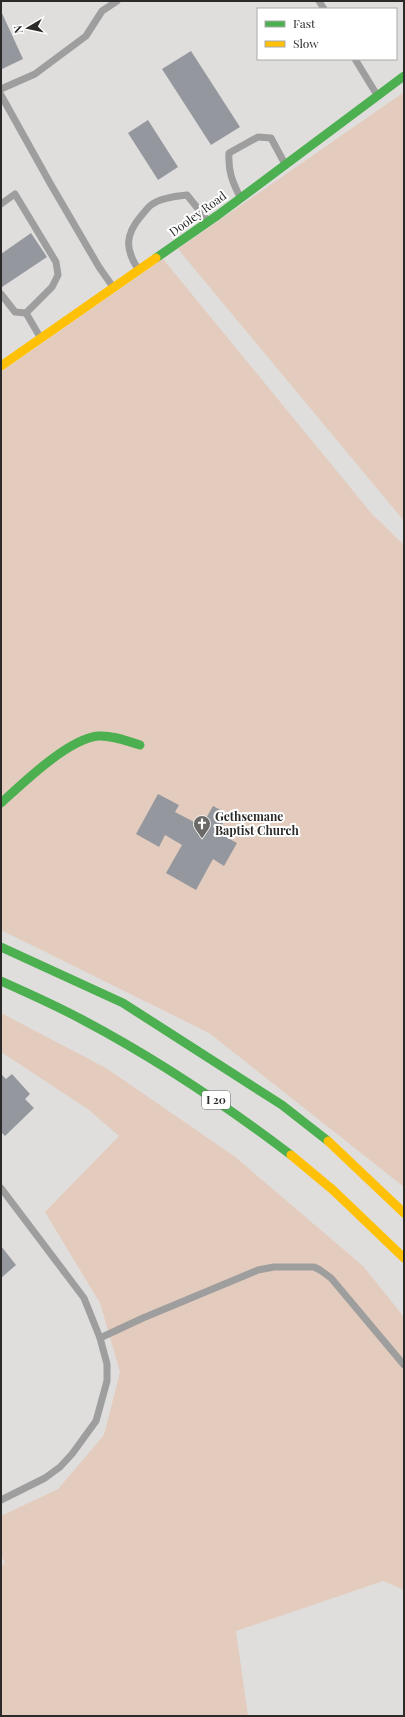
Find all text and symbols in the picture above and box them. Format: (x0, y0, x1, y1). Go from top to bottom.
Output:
north arrow (8, 8, 48, 48)
legend (257, 8, 397, 60)
text: Fast (293, 15, 316, 31)
text: N (10, 24, 26, 35)
text: Slow (293, 35, 319, 51)
street label: Dooley Road (166, 187, 229, 239)
place label: Gethsemane Baptist Church (215, 808, 299, 838)
church icon: Gethsemane Baptist Church (192, 814, 212, 839)
road number: I 20 (202, 1091, 230, 1109)

